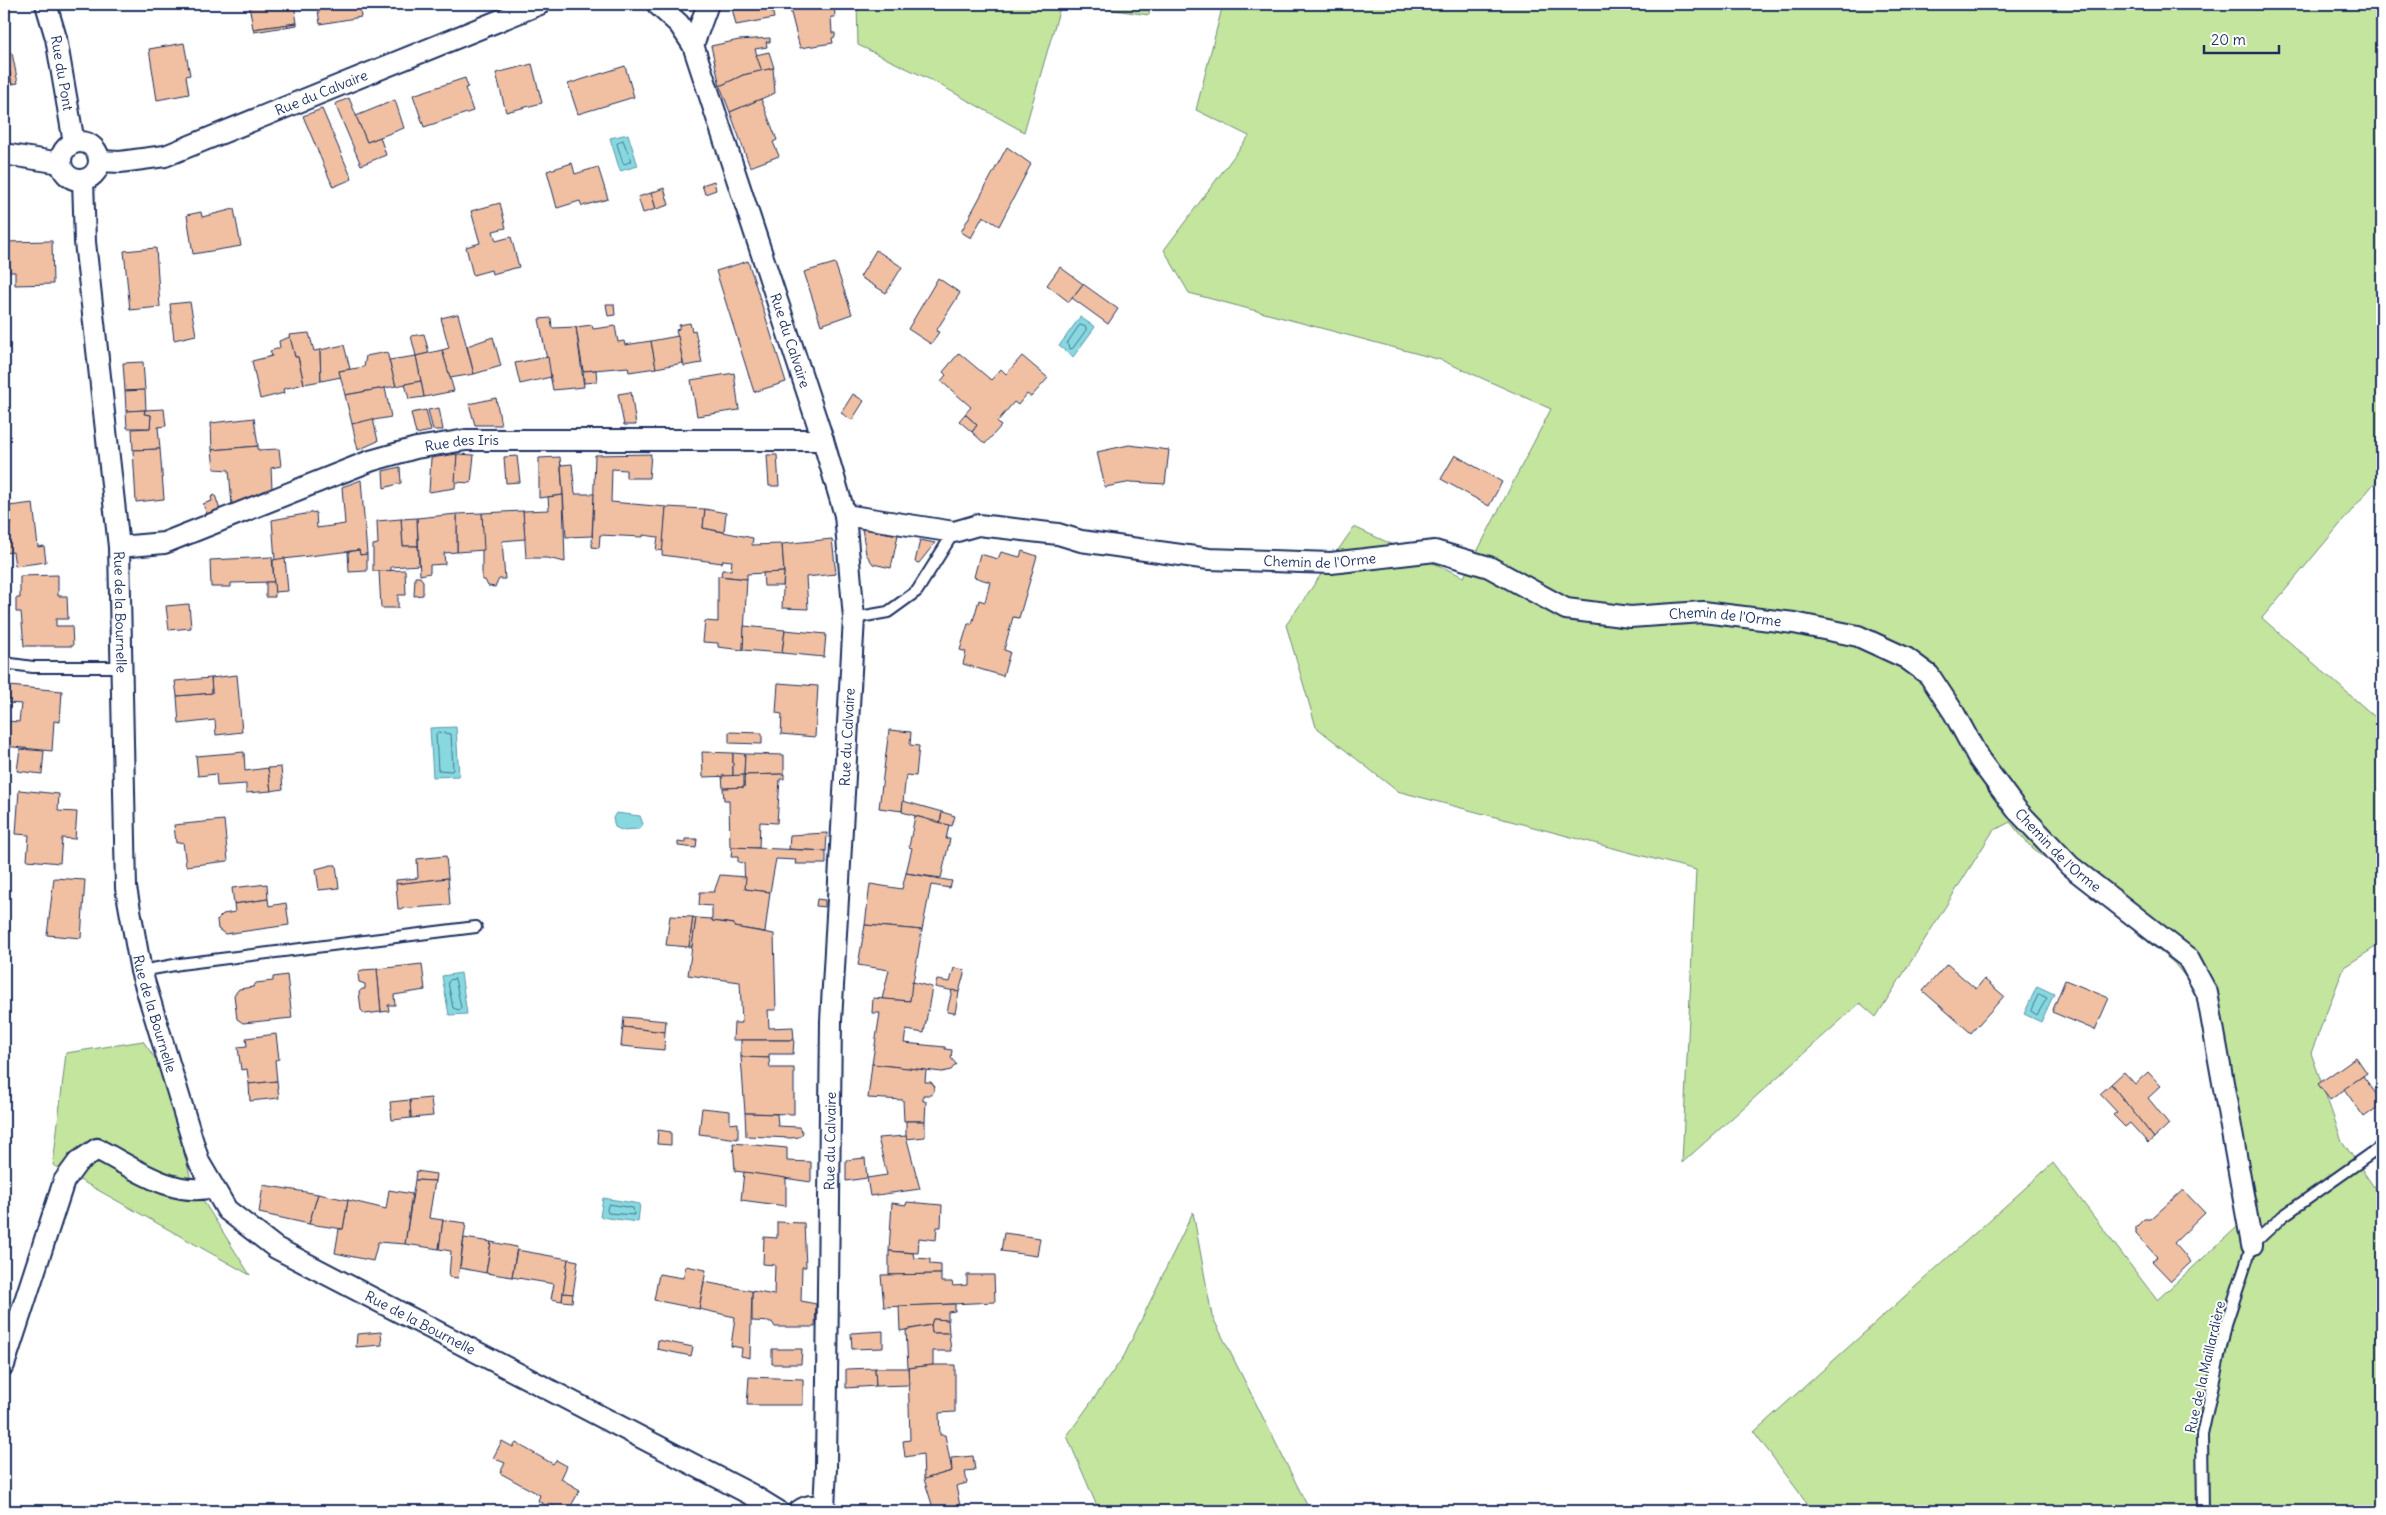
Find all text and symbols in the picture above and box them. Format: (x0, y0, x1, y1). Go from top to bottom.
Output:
scale bar (2204, 22, 2278, 54)
text: 20 m (2211, 30, 2246, 49)
street label: Rue du Pont (47, 34, 77, 112)
street label: Rue du Calvaire (272, 66, 370, 120)
street label: Rue du Calvaire (766, 291, 814, 390)
street label: Rue des Iris (424, 431, 499, 455)
street label: Chemin de l'Orme (1263, 549, 1377, 572)
street label: Rue de la Bournelle (110, 551, 131, 673)
street label: Chemin de l'Orme (1668, 603, 1782, 630)
street label: Rue du Calvaire (835, 687, 859, 787)
street label: Chemin de l'Orme (2011, 805, 2105, 896)
street label: Rue de la Bournelle (129, 953, 180, 1075)
street label: Rue du Calvaire (820, 1092, 840, 1190)
street label: Rue de la Bournelle (362, 1287, 478, 1359)
street label: Rue de la Maillardière (2181, 1299, 2229, 1435)

